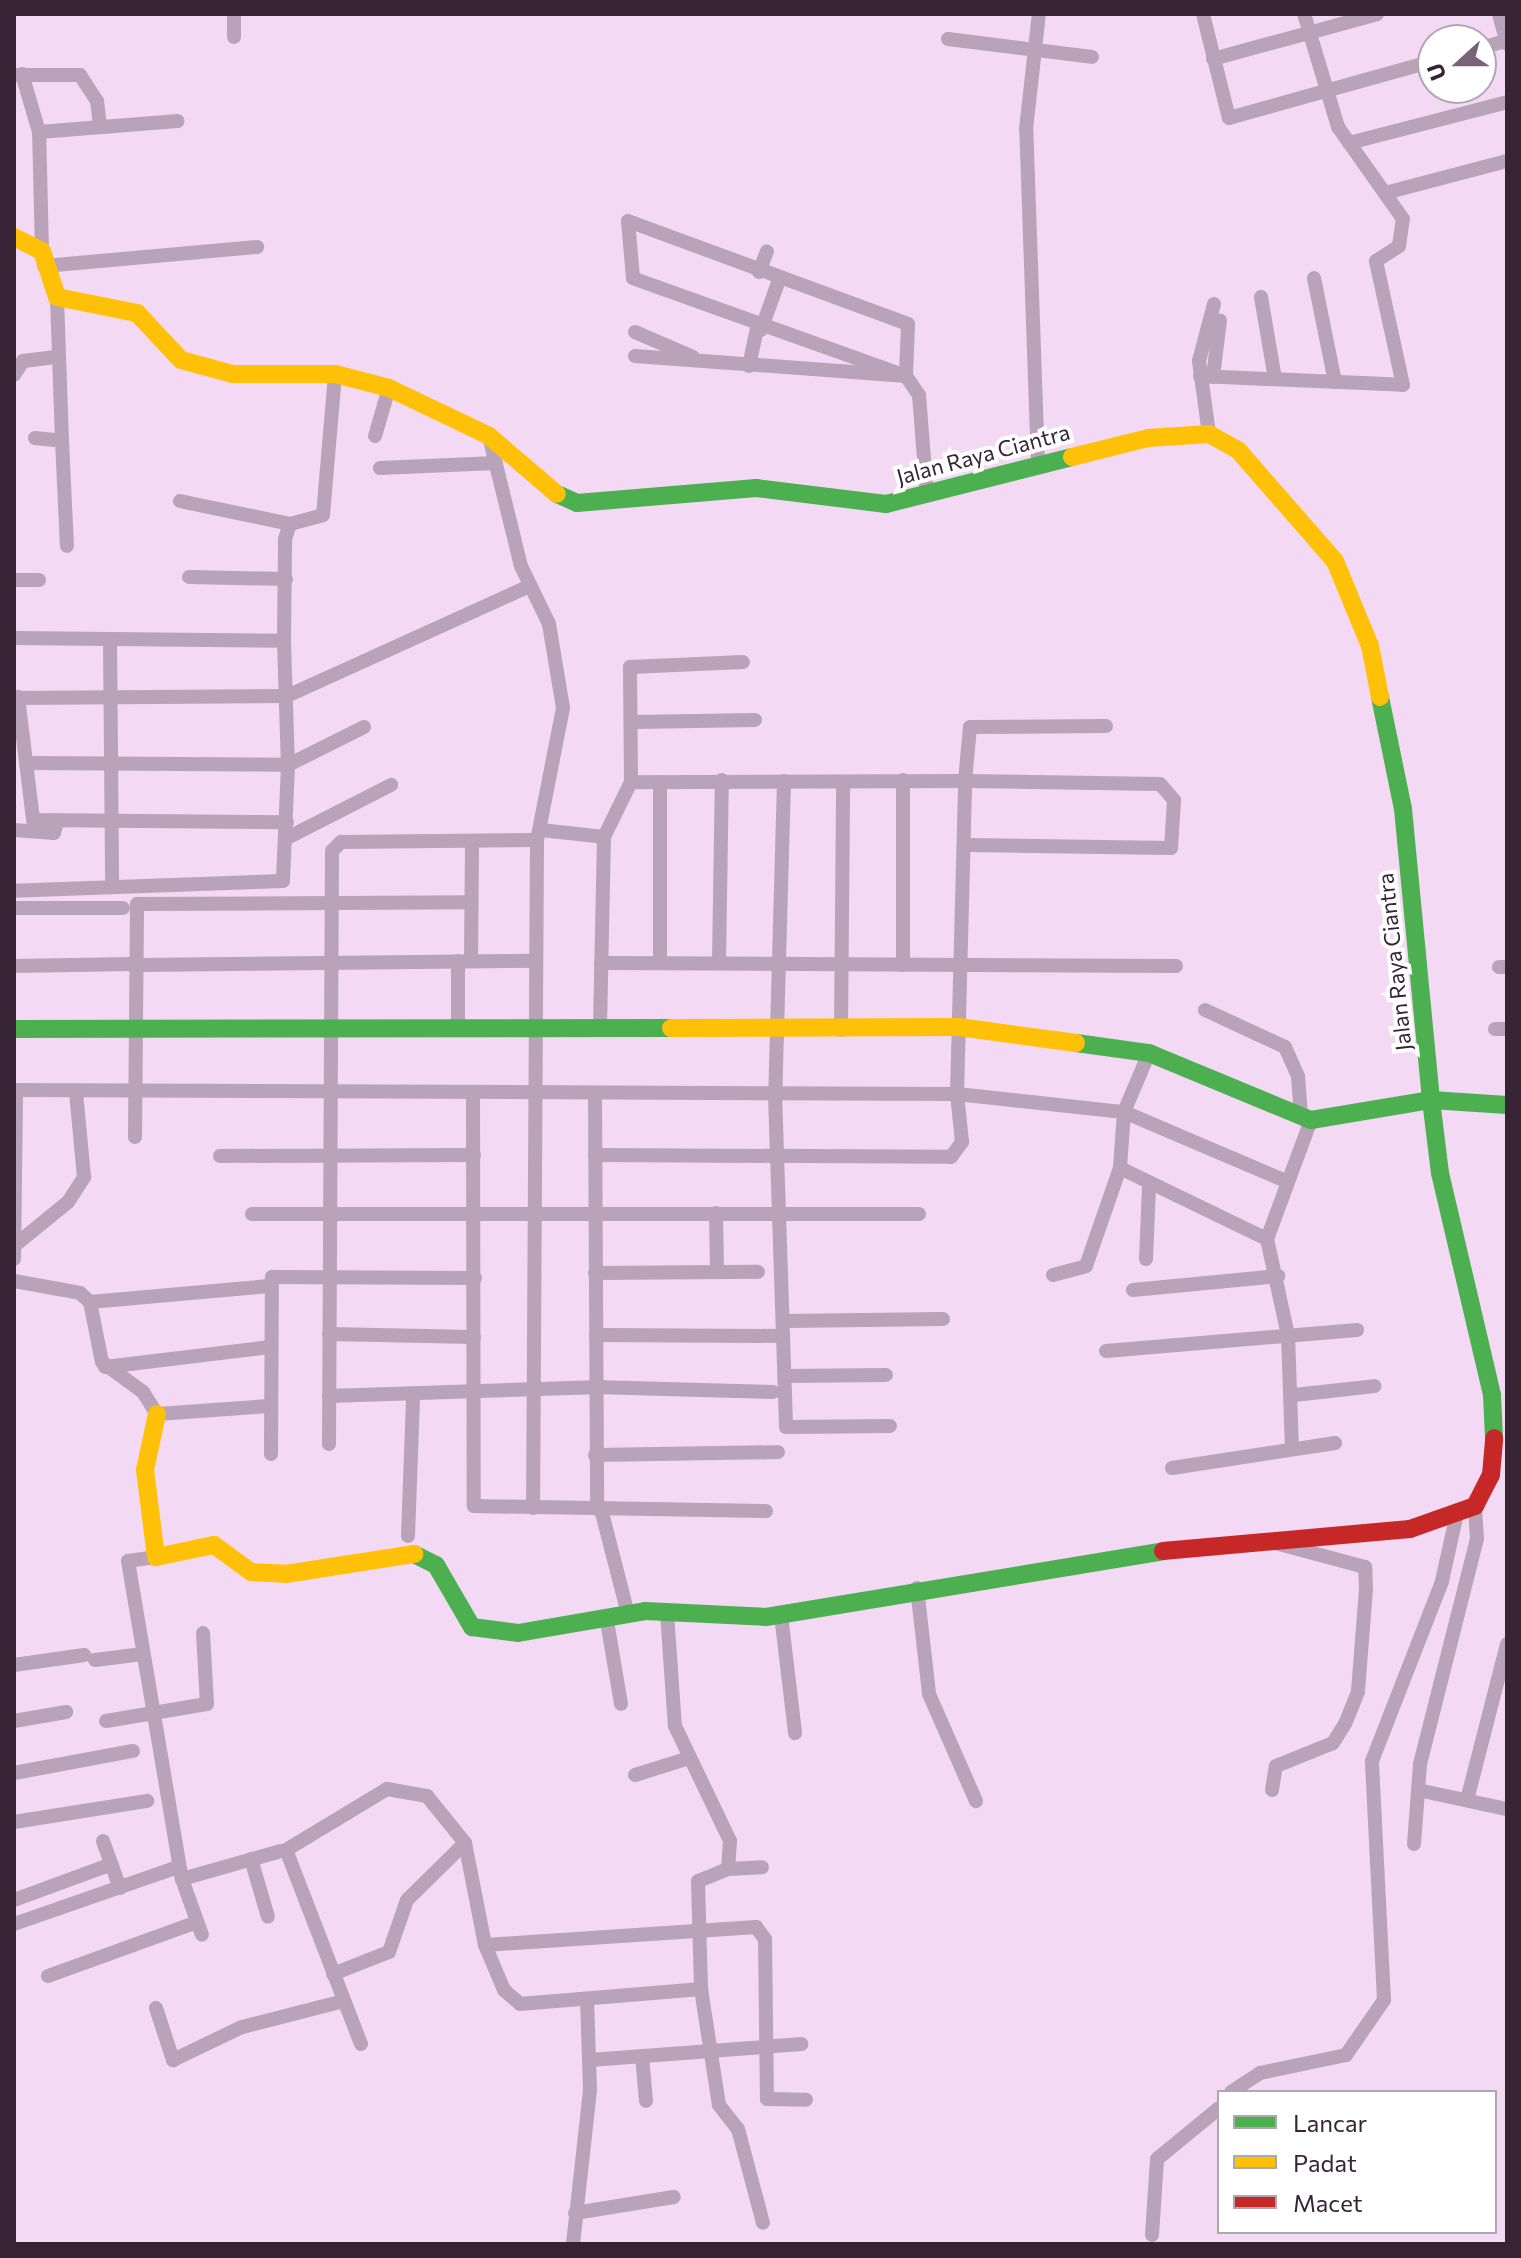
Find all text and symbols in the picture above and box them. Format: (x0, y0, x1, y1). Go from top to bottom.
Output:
north arrow (1417, 24, 1497, 104)
text: U (1421, 60, 1451, 84)
street label: Jalan Raya Ciantra (893, 418, 1073, 490)
street label: Jalan Raya Ciantra (1372, 872, 1416, 1052)
legend (1217, 2090, 1497, 2234)
text: Lancar (1293, 2108, 1367, 2137)
text: Padat (1293, 2148, 1357, 2177)
text: Macet (1293, 2188, 1363, 2217)

